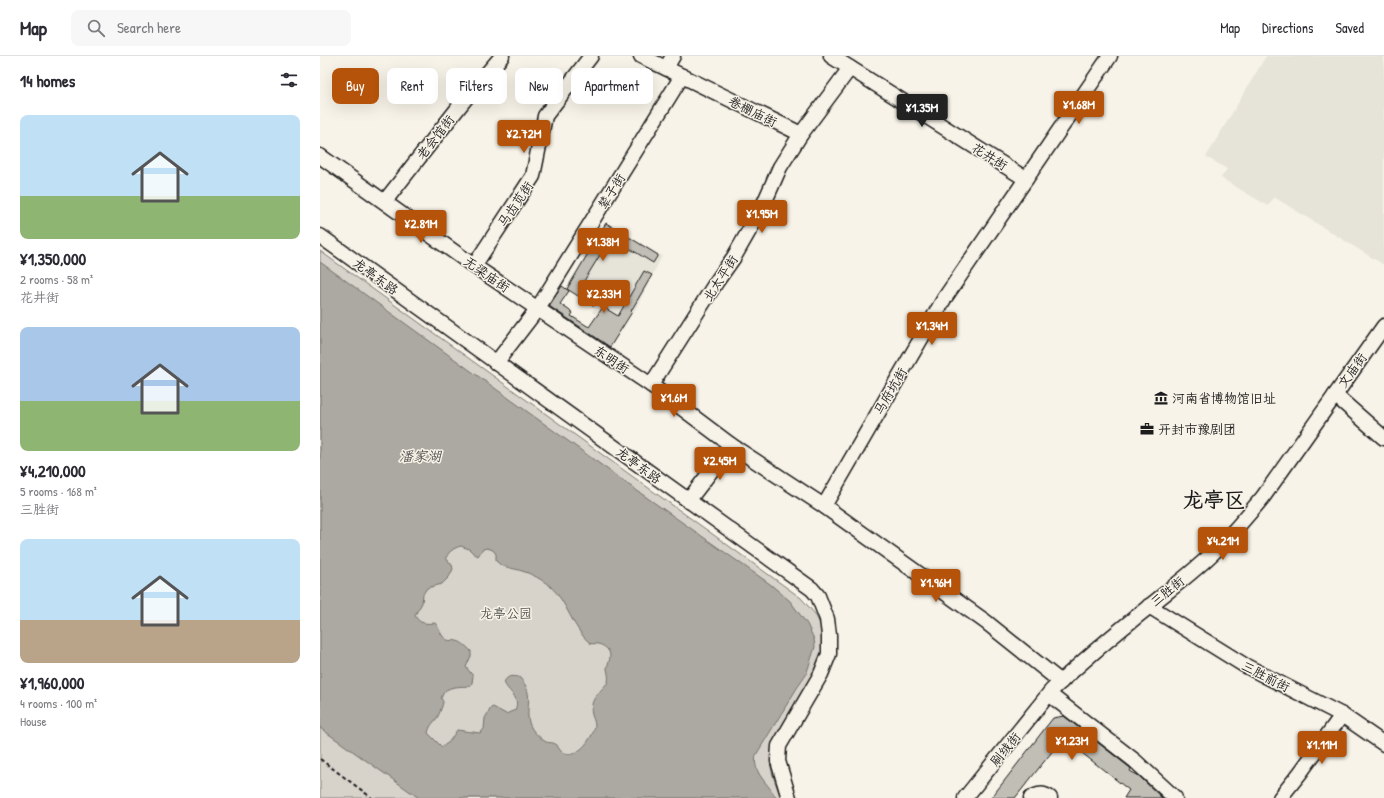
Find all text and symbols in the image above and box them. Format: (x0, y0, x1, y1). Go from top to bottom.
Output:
search box (71, 10, 351, 46)
text: Map (20, 15, 47, 41)
icon: search (85, 17, 107, 39)
text: Search here (117, 17, 181, 38)
text: Map (1220, 18, 1240, 37)
text: Directions (1262, 18, 1313, 37)
text: Saved (1335, 18, 1364, 37)
chip: Buy (332, 68, 379, 104)
chip: Rent (387, 68, 438, 104)
chip: Filters (446, 68, 507, 104)
chip: New (515, 68, 563, 104)
chip: Apartment (571, 68, 653, 104)
text: 14 homes (20, 69, 75, 92)
icon: filters (278, 69, 300, 91)
pin: ¥1.68M (1046, 91, 1112, 125)
street label: 卷棚庙街 (726, 92, 780, 130)
pin: ¥1.35M (889, 94, 955, 128)
text: ¥1.68M (1063, 95, 1095, 113)
text: ¥1.35M (906, 98, 938, 116)
street label: 老会馆街 (412, 111, 458, 163)
pin: ¥2.72M (491, 120, 557, 154)
text: ¥2.72M (506, 124, 542, 142)
street label: 花井街 (969, 138, 1011, 174)
icon: home (124, 141, 196, 213)
street label: 辇子街 (593, 170, 629, 212)
street label: 马齿苋街 (493, 177, 537, 231)
pin: ¥1.95M (729, 200, 795, 234)
text: ¥1.95M (746, 204, 778, 222)
pin: ¥2.81M (388, 210, 454, 244)
text: ¥2.81M (405, 214, 437, 232)
pin: ¥1.38M (570, 228, 636, 262)
text: ¥1.38M (587, 232, 619, 250)
text: ¥1,350,000 (20, 247, 86, 270)
street label: 北太平街 (698, 251, 742, 305)
street label: 无梁庙街 (460, 252, 514, 296)
street label: 龙亭东路 (350, 253, 402, 299)
text: 2 rooms · 58 m² (20, 270, 93, 288)
pin: ¥2.33M (571, 280, 637, 314)
text: ¥2.33M (587, 284, 621, 302)
text: 花井街 (20, 288, 59, 306)
pin: ¥1.34M (899, 312, 965, 346)
text: ¥1.34M (916, 316, 948, 334)
street label: 东明街 (591, 341, 633, 377)
street label: 文庙街 (1333, 349, 1371, 391)
icon: home (124, 353, 196, 425)
street label: 马府坑街 (869, 364, 911, 418)
pin: ¥1.6M (646, 384, 702, 418)
text: ¥1.6M (661, 388, 687, 406)
place label: 河南省博物馆旧址 (1172, 389, 1276, 407)
museum icon: 河南省博物馆旧址 (1153, 390, 1169, 406)
place label: 开封市豫剧团 (1158, 420, 1236, 438)
office icon: 开封市豫剧团 (1139, 421, 1155, 437)
street label: 龙亭东路 (613, 442, 665, 488)
water label: 潘家湖 (399, 446, 443, 465)
pin: ¥2.45M (687, 447, 753, 481)
text: ¥2.45M (703, 451, 737, 469)
text: ¥4,210,000 (20, 459, 86, 482)
text: 5 rooms · 168 m² (20, 482, 97, 500)
district label: 龙亭区 (1183, 485, 1246, 514)
text: 三胜街 (20, 500, 59, 518)
pin: ¥4.21M (1190, 527, 1256, 561)
text: ¥4.21M (1207, 531, 1239, 549)
icon: home (124, 565, 196, 637)
pin: ¥1.96M (903, 569, 969, 603)
street label: 三胜街 (1146, 572, 1188, 610)
text: ¥1.96M (920, 573, 952, 591)
park label: 龙亭公园 (480, 604, 532, 622)
street label: 三胜前街 (1239, 656, 1293, 696)
text: ¥1,960,000 (20, 671, 84, 694)
text: 4 rooms · 100 m² (20, 694, 97, 712)
text: House (20, 712, 47, 730)
pin: ¥1.23M (1039, 727, 1105, 761)
street label: 刷绒街 (986, 728, 1024, 770)
text: ¥1.23M (1055, 731, 1089, 749)
pin: ¥1.11M (1289, 731, 1355, 765)
text: ¥1.11M (1307, 735, 1337, 753)

